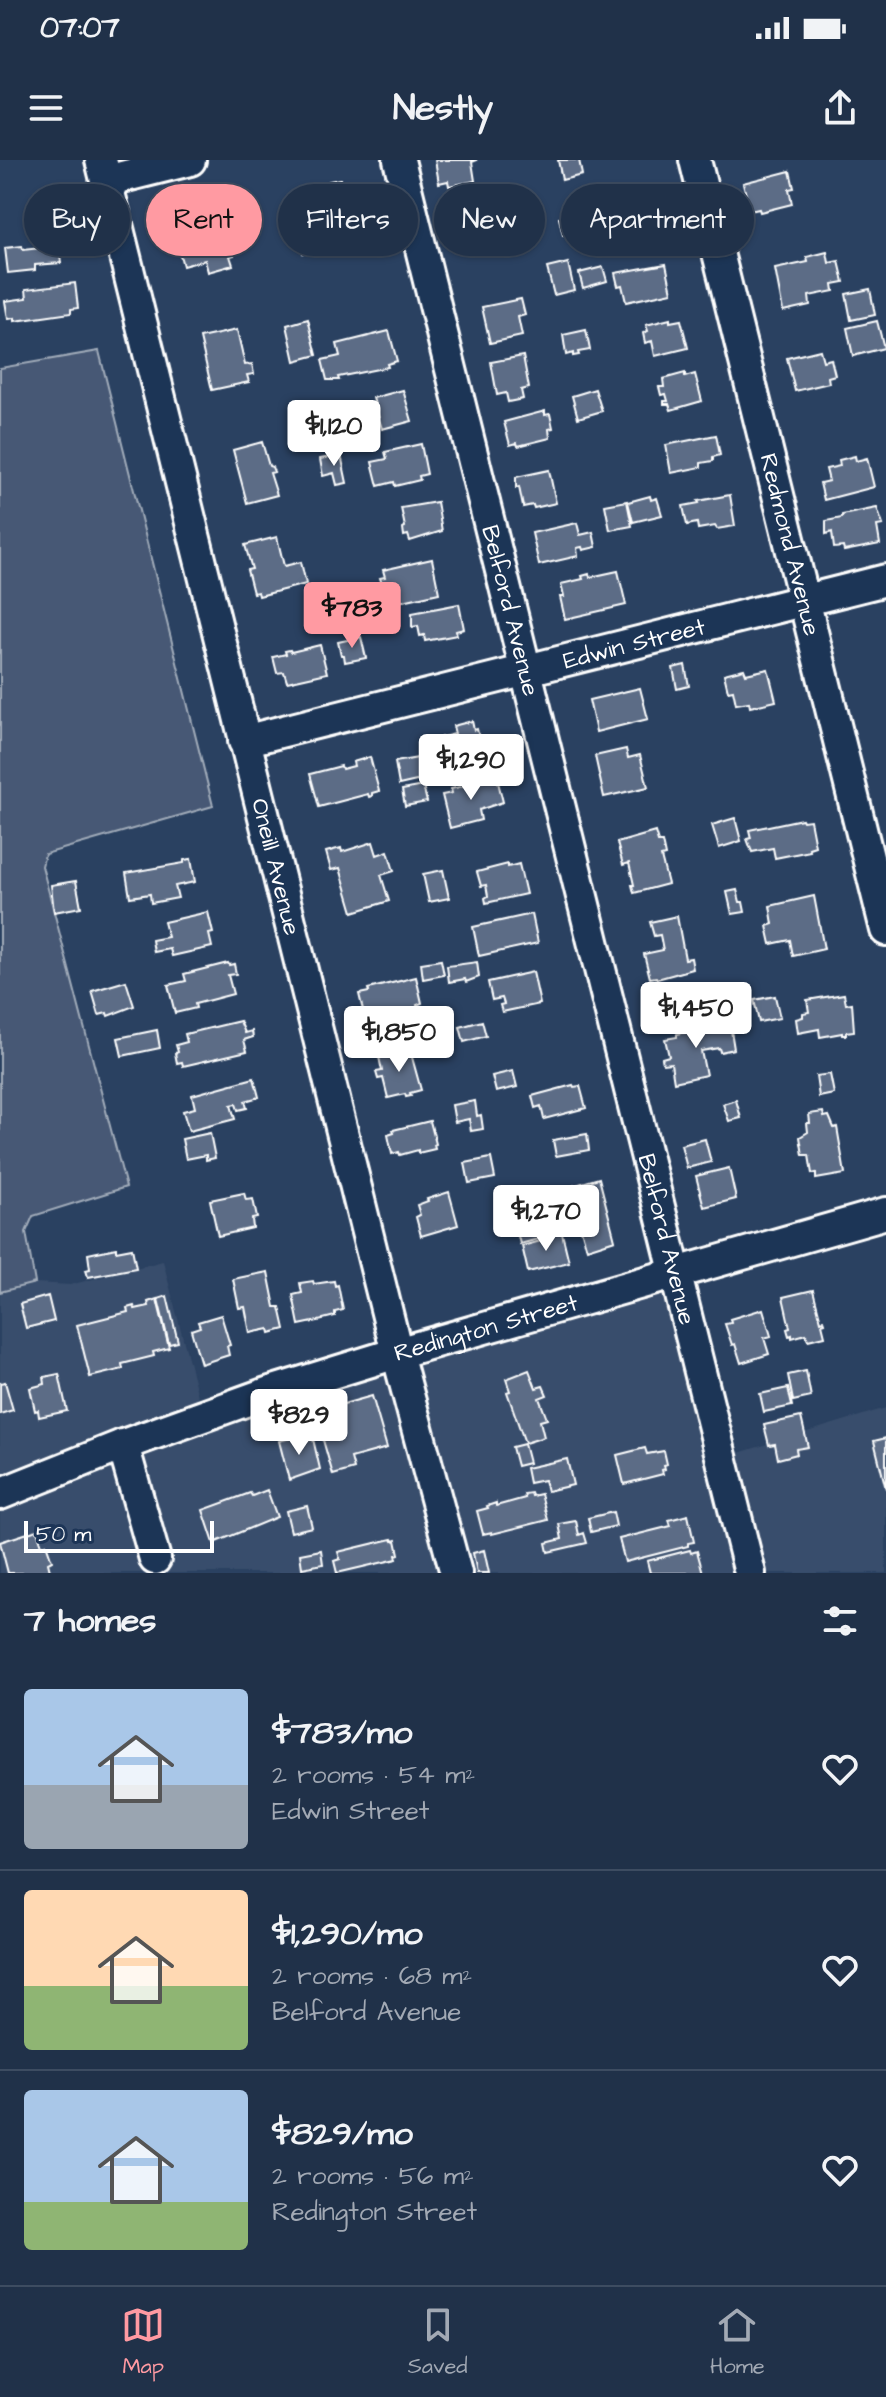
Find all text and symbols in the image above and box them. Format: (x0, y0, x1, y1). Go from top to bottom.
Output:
text: 07:07 (40, 7, 120, 49)
text: Nestly (393, 83, 493, 134)
icon: menu (24, 86, 68, 130)
icon: share (818, 86, 862, 130)
chip: Buy (24, 184, 130, 256)
chip: Rent (146, 184, 262, 256)
chip: Filters (278, 184, 418, 256)
chip: New (434, 184, 545, 256)
chip: Apartment (561, 184, 754, 256)
pin: $1,120 (269, 400, 399, 468)
text: $1,120 (305, 408, 363, 444)
street label: Redmond Avenue (750, 450, 828, 639)
street label: Belford Avenue (472, 522, 547, 699)
pin: $783 (305, 582, 399, 650)
text: $783 (322, 590, 382, 626)
street label: Edwin Street (560, 610, 709, 678)
pin: $1,290 (406, 734, 536, 802)
text: $1,290 (437, 742, 505, 778)
street label: Oneill Avenue (242, 795, 309, 939)
pin: $1,450 (631, 982, 761, 1050)
text: $1,450 (659, 990, 733, 1026)
pin: $1,850 (334, 1006, 464, 1074)
text: $1,850 (362, 1014, 436, 1050)
street label: Belford Avenue (629, 1151, 704, 1328)
pin: $1,270 (481, 1185, 611, 1253)
text: $1,270 (511, 1193, 581, 1229)
street label: Redington Street (391, 1286, 582, 1371)
pin: $829 (252, 1389, 346, 1457)
text: $829 (268, 1397, 330, 1433)
scale bar (24, 1517, 214, 1553)
text: 50 m (36, 1519, 91, 1550)
text: 7 homes (24, 1597, 156, 1645)
icon: filters (818, 1599, 862, 1643)
text: $783/mo (272, 1709, 412, 1757)
icon: home (88, 1721, 184, 1817)
icon: heart (818, 1747, 862, 1791)
text: 2 rooms · 54 m² (272, 1757, 475, 1793)
text: Edwin Street (272, 1793, 429, 1829)
text: $1,290/mo (272, 1910, 423, 1958)
icon: home (88, 1922, 184, 2018)
icon: heart (818, 1948, 862, 1992)
text: 2 rooms · 68 m² (272, 1958, 472, 1994)
text: Belford Avenue (272, 1994, 461, 2030)
text: $829/mo (272, 2110, 413, 2158)
icon: home (88, 2122, 184, 2218)
icon: heart (818, 2148, 862, 2192)
text: 2 rooms · 56 m² (272, 2158, 474, 2194)
text: Redington Street (272, 2194, 477, 2230)
tab: Map (121, 2303, 165, 2382)
tab: Saved (408, 2303, 468, 2382)
tab: Home (710, 2303, 765, 2382)

